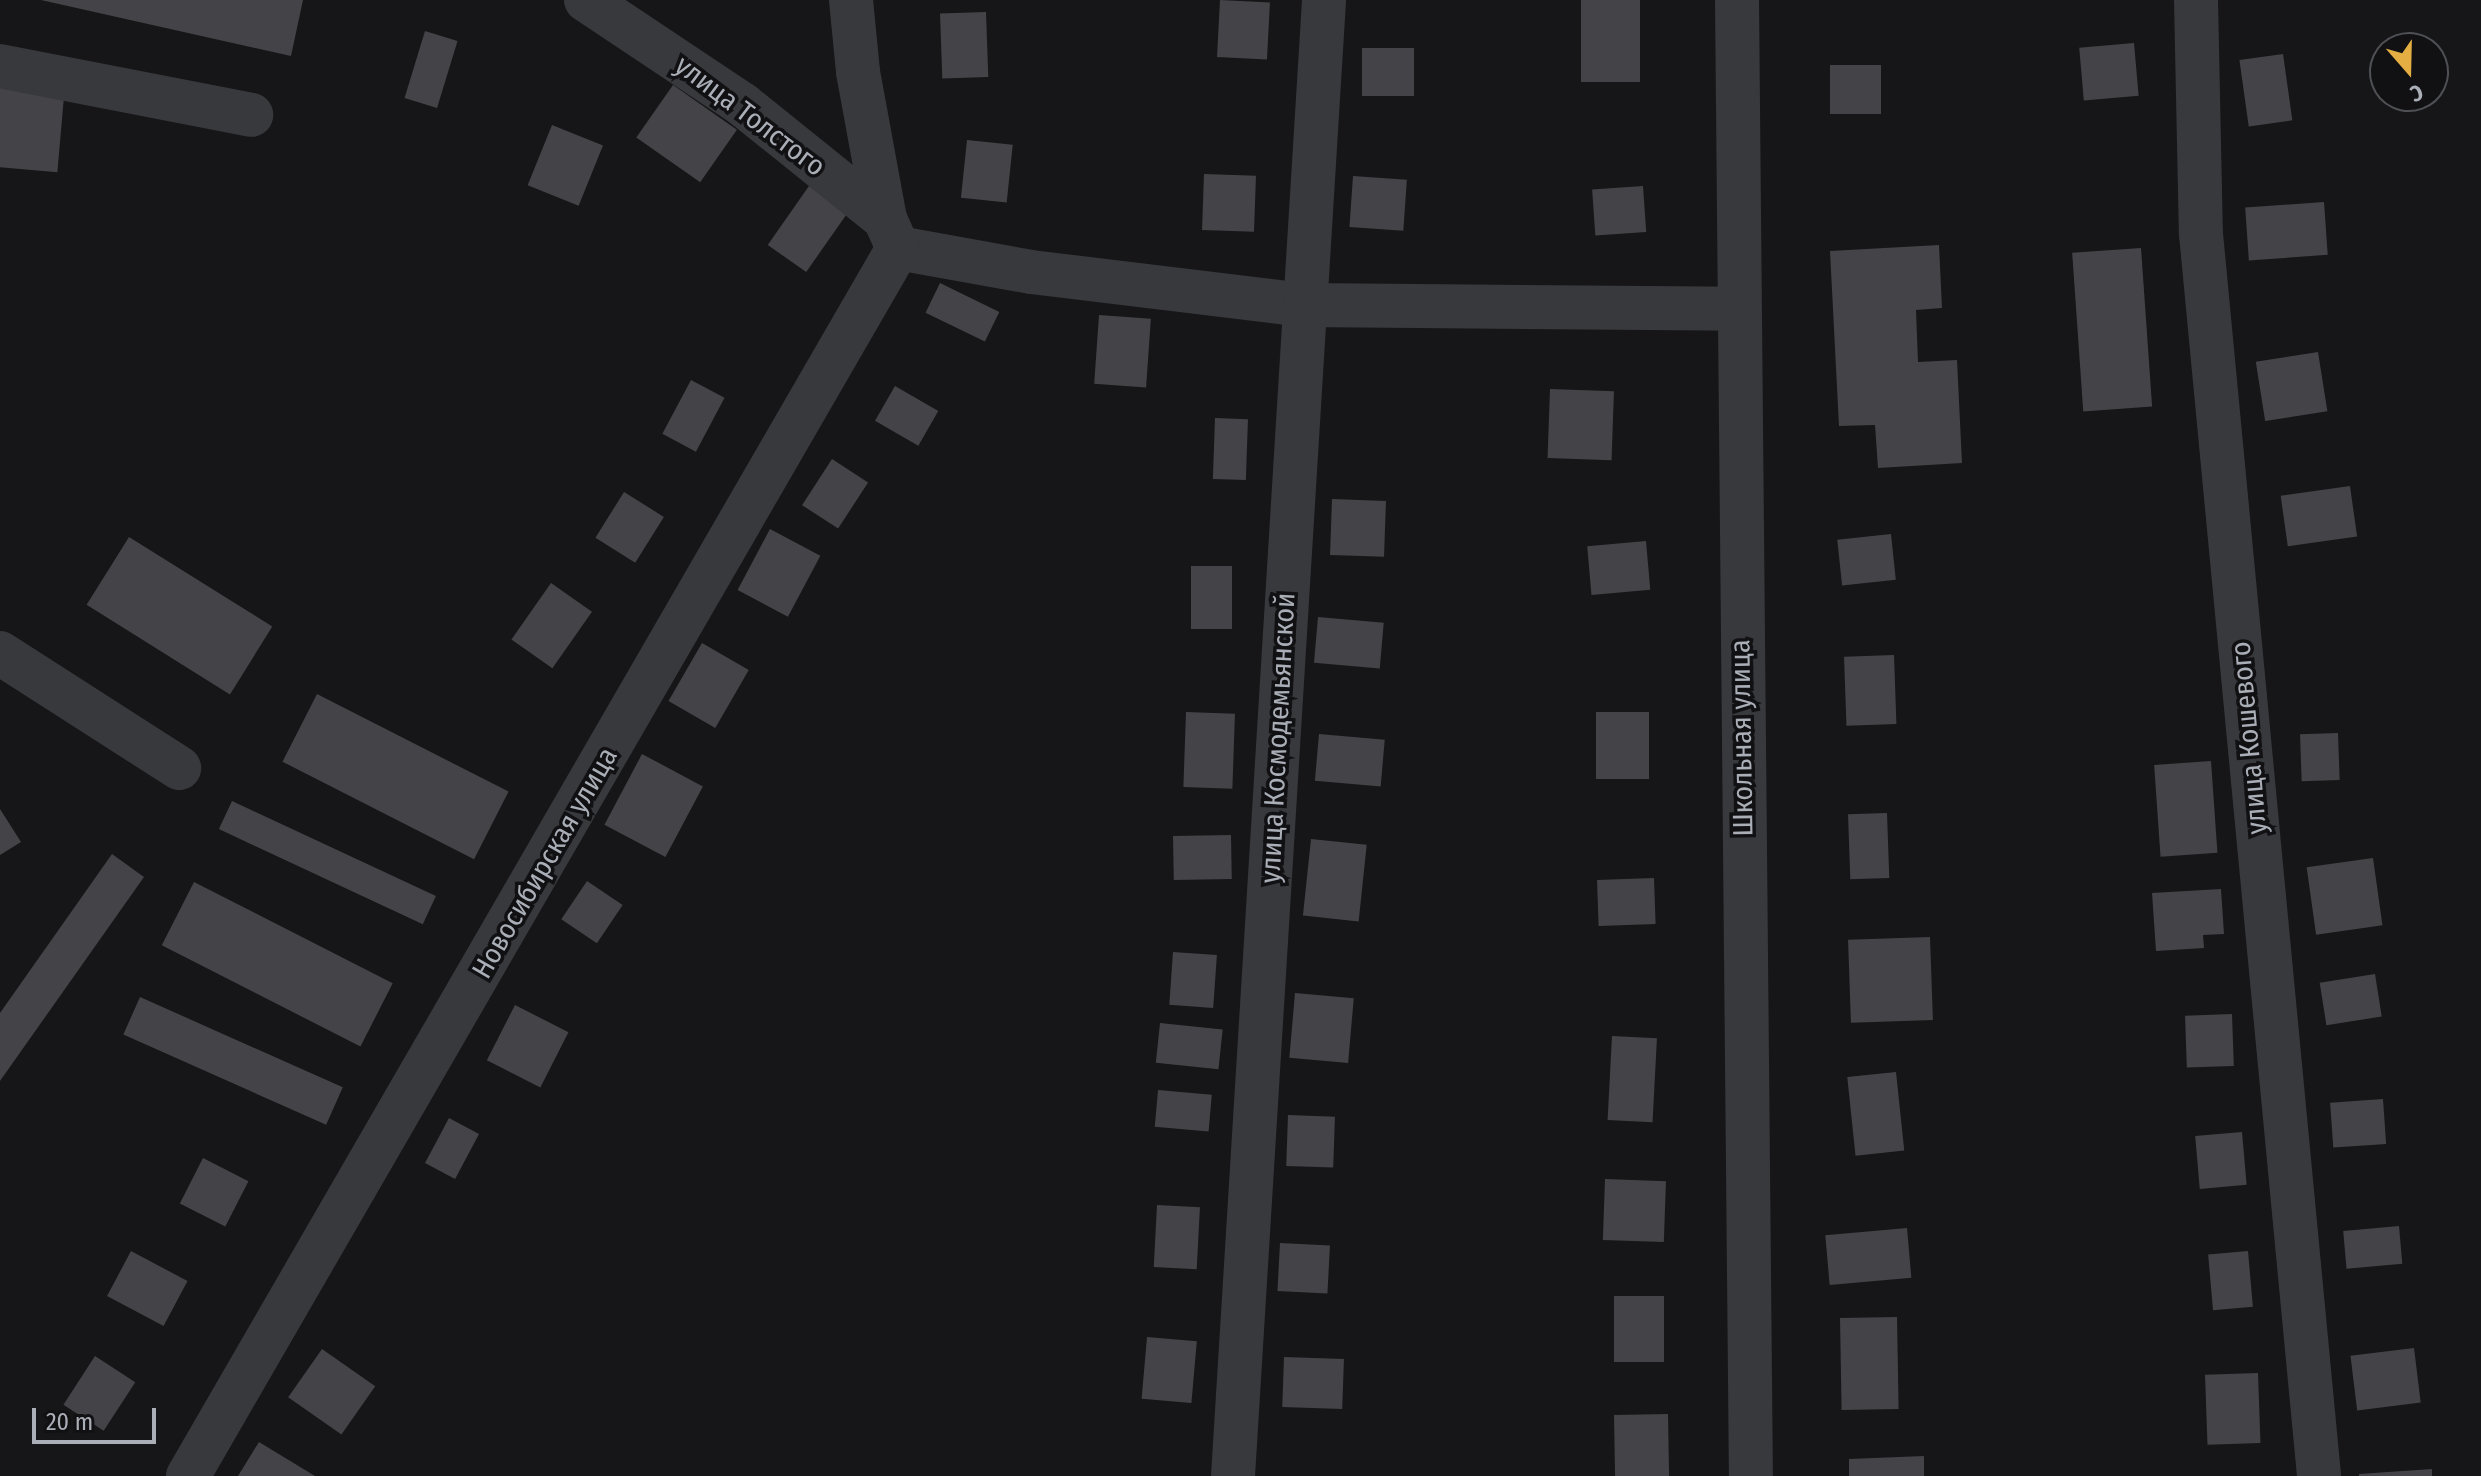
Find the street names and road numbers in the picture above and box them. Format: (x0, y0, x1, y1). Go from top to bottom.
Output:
street label: улица Толстого (668, 49, 832, 183)
street label: улица Космодемьянской (1254, 592, 1302, 884)
street label: Школьная улица (1723, 639, 1761, 837)
street label: улица Кошевого (2224, 640, 2274, 836)
street label: Новосибирская улица (465, 742, 625, 984)

